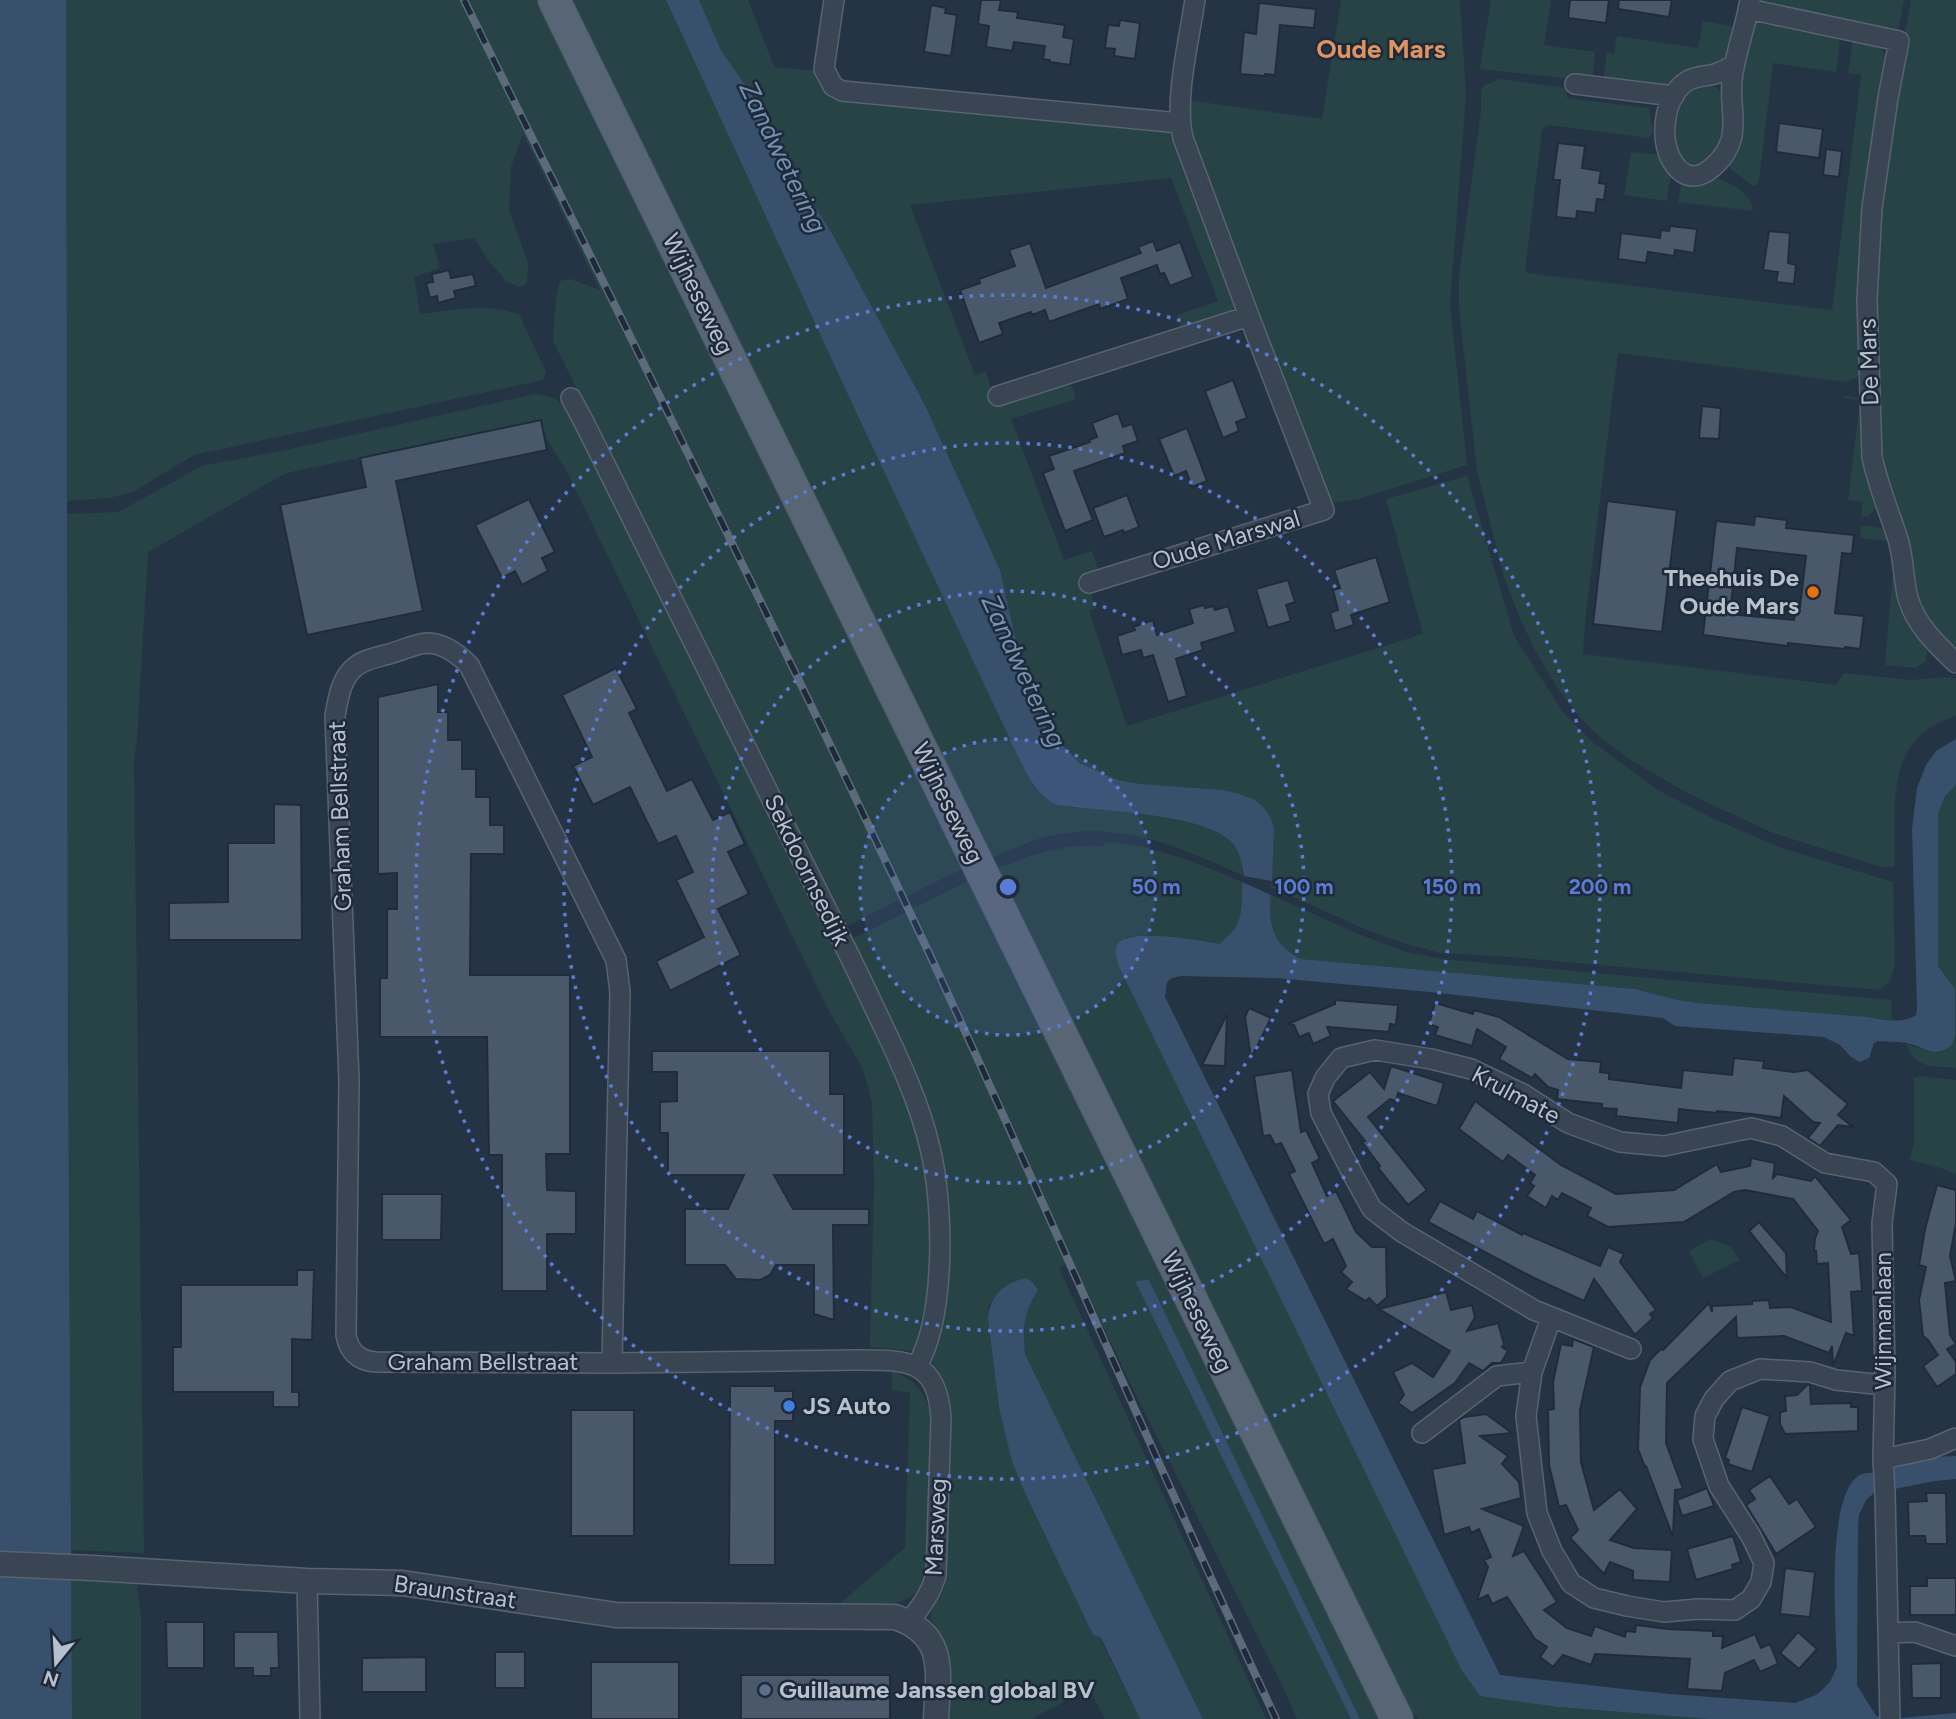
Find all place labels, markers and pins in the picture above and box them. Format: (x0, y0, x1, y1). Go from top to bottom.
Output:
place label: Theehuis De Oude Mars (1664, 563, 1799, 620)
marker: Theehuis De Oude Mars (1805, 584, 1821, 600)
centre of rings (996, 875, 1020, 899)
place label: JS Auto (803, 1391, 891, 1420)
marker: JS Auto (781, 1398, 797, 1414)
place label: Guillaume Janssen global BV (779, 1675, 1095, 1704)
marker: Guillaume Janssen global BV (757, 1682, 773, 1698)

